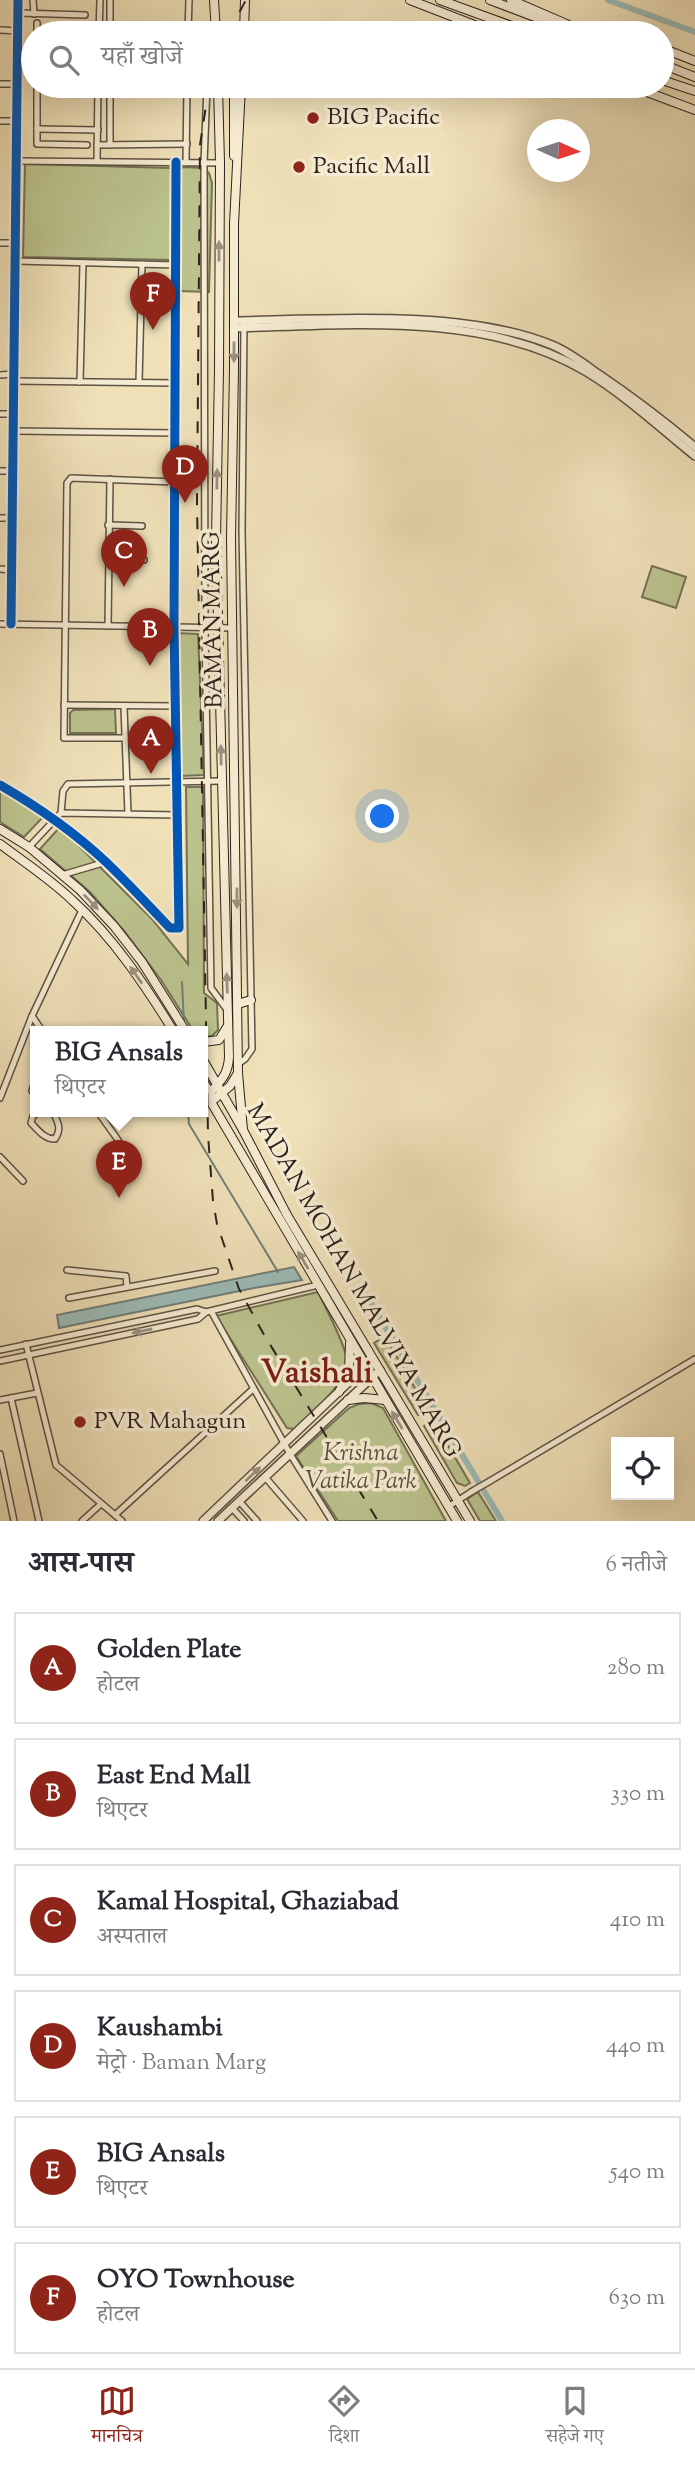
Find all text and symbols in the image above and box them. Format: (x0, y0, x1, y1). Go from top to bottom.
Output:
search box (21, 21, 674, 98)
text: यहाँ खोजें (101, 39, 183, 76)
icon: search (45, 41, 83, 79)
place label: BIG Pacific (327, 101, 440, 135)
marker: BIG Pacific (305, 110, 321, 126)
north arrow (527, 119, 590, 182)
place label: Pacific Mall (313, 150, 430, 184)
marker: Pacific Mall (291, 159, 307, 175)
one-way arrow (214, 240, 225, 262)
pin: F (130, 272, 176, 330)
one-way arrow (228, 341, 240, 363)
pin: D (162, 445, 208, 503)
one-way arrow (211, 468, 223, 490)
pin: C (101, 529, 147, 587)
street label: BAMAN MARG (195, 531, 233, 709)
pin: B (127, 608, 173, 666)
pin: A (128, 716, 174, 774)
one-way arrow (215, 744, 226, 766)
your location (365, 799, 399, 833)
one-way arrow (231, 887, 243, 909)
one-way arrow (82, 893, 98, 910)
one-way arrow (129, 966, 143, 984)
one-way arrow (221, 972, 233, 994)
popup (30, 1026, 208, 1117)
text: BIG Ansals (55, 1035, 183, 1072)
text: थिएटर (55, 1072, 106, 1105)
street label: MADAN MOHAN MALVIYA MARG (237, 1097, 469, 1465)
pin: E (96, 1140, 142, 1198)
one-way arrow (297, 1251, 309, 1270)
one-way arrow (131, 1326, 153, 1337)
district label: Vaishali (261, 1351, 373, 1397)
place label: PVR Mahagun (94, 1405, 246, 1439)
one-way arrow (391, 1411, 403, 1430)
marker: PVR Mahagun (72, 1414, 88, 1430)
park label: Krishna Vatika Park (305, 1437, 417, 1499)
map controls (611, 1437, 674, 1500)
button: locate (611, 1437, 674, 1500)
one-way arrow (244, 1467, 261, 1483)
text: आस-पास (28, 1543, 134, 1586)
text: 6 नतीजे (605, 1549, 667, 1582)
text: Golden Plate (97, 1632, 241, 1669)
text: A (44, 1652, 62, 1685)
text: 280 m (607, 1652, 665, 1685)
text: होटल (97, 1669, 139, 1702)
text: East End Mall (97, 1758, 251, 1795)
text: B (46, 1778, 60, 1811)
text: 330 m (611, 1778, 665, 1811)
text: थिएटर (97, 1795, 148, 1828)
text: Kamal Hospital, Ghaziabad (97, 1884, 399, 1921)
text: C (44, 1904, 62, 1937)
text: 410 m (610, 1904, 665, 1937)
text: अस्पताल (97, 1921, 167, 1954)
text: Kaushambi (97, 2010, 223, 2047)
text: D (44, 2030, 62, 2063)
text: 440 m (606, 2030, 665, 2063)
text: मेट्रो · Baman Marg (97, 2047, 266, 2080)
text: BIG Ansals (97, 2136, 225, 2173)
text: E (46, 2156, 60, 2189)
text: 540 m (610, 2156, 665, 2189)
text: थिएटर (97, 2173, 148, 2206)
text: OYO Townhouse (97, 2262, 295, 2299)
text: F (47, 2282, 59, 2315)
text: 630 m (608, 2282, 665, 2315)
text: होटल (97, 2299, 139, 2332)
tab: मानचित्र (91, 2382, 143, 2454)
tab: दिशा (325, 2382, 363, 2454)
tab: सहेजे गए (546, 2382, 604, 2454)

